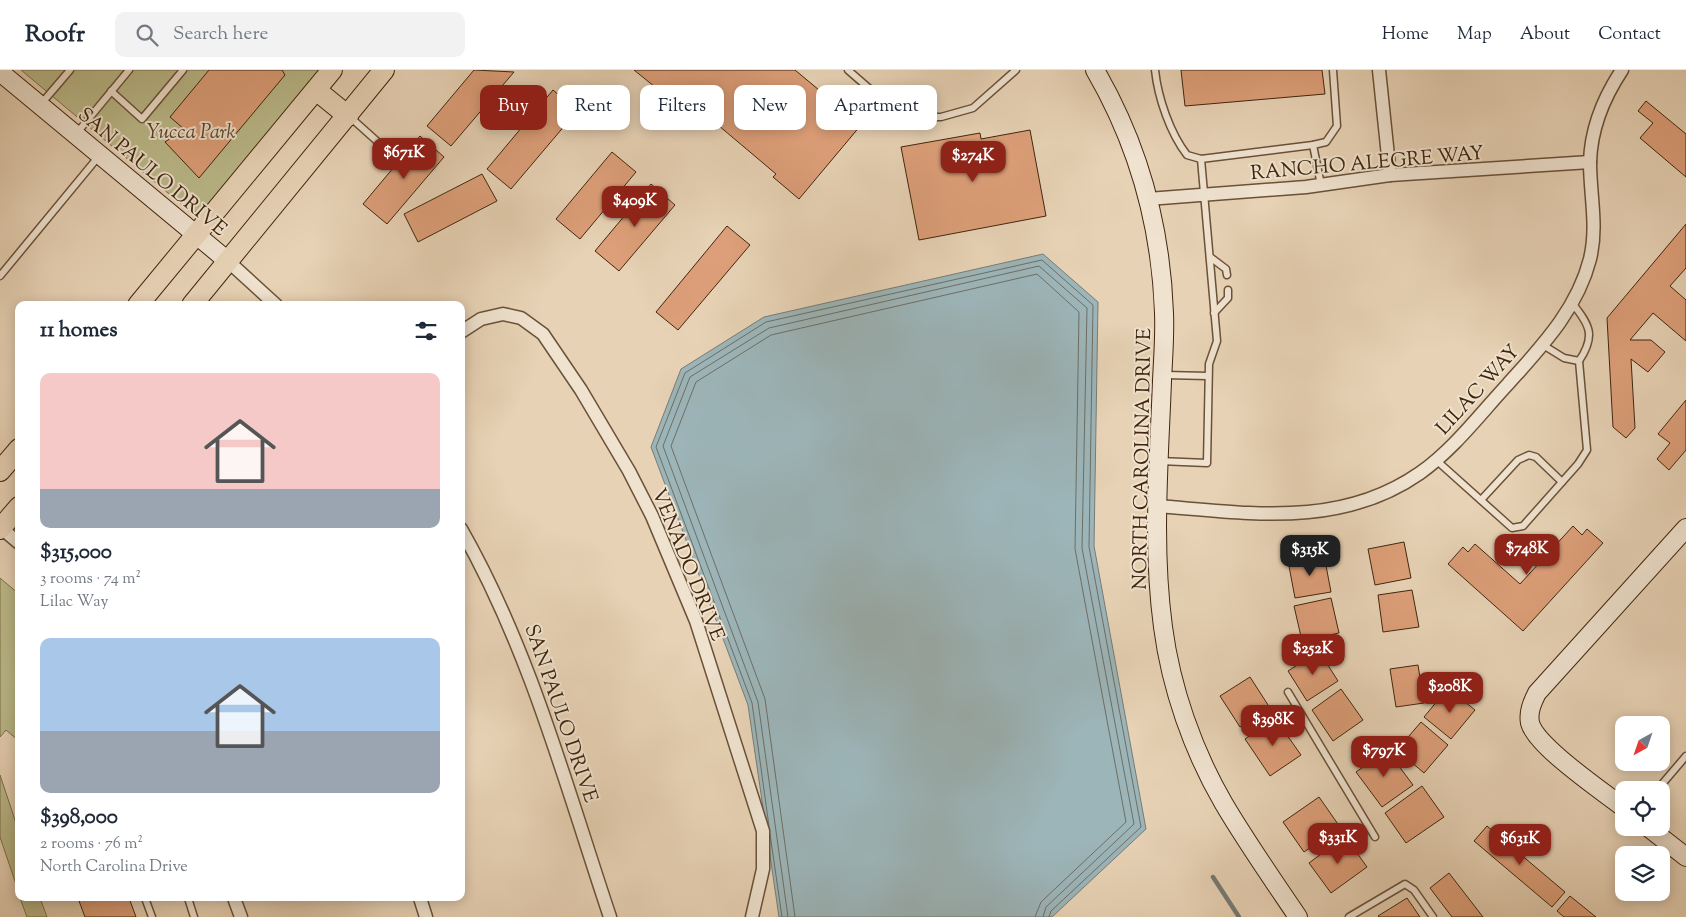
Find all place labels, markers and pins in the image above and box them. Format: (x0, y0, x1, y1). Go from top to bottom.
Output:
pin: $671K (369, 138, 439, 180)
pin: $274K (938, 140, 1008, 183)
pin: $409K (600, 186, 670, 228)
pin: $315K (1275, 534, 1345, 577)
pin: $748K (1492, 534, 1562, 576)
pin: $252K (1278, 634, 1348, 676)
pin: $208K (1415, 672, 1485, 714)
pin: $398K (1238, 704, 1308, 747)
pin: $797K (1349, 736, 1419, 778)
pin: $331K (1303, 822, 1373, 865)
pin: $631K (1485, 824, 1555, 866)

